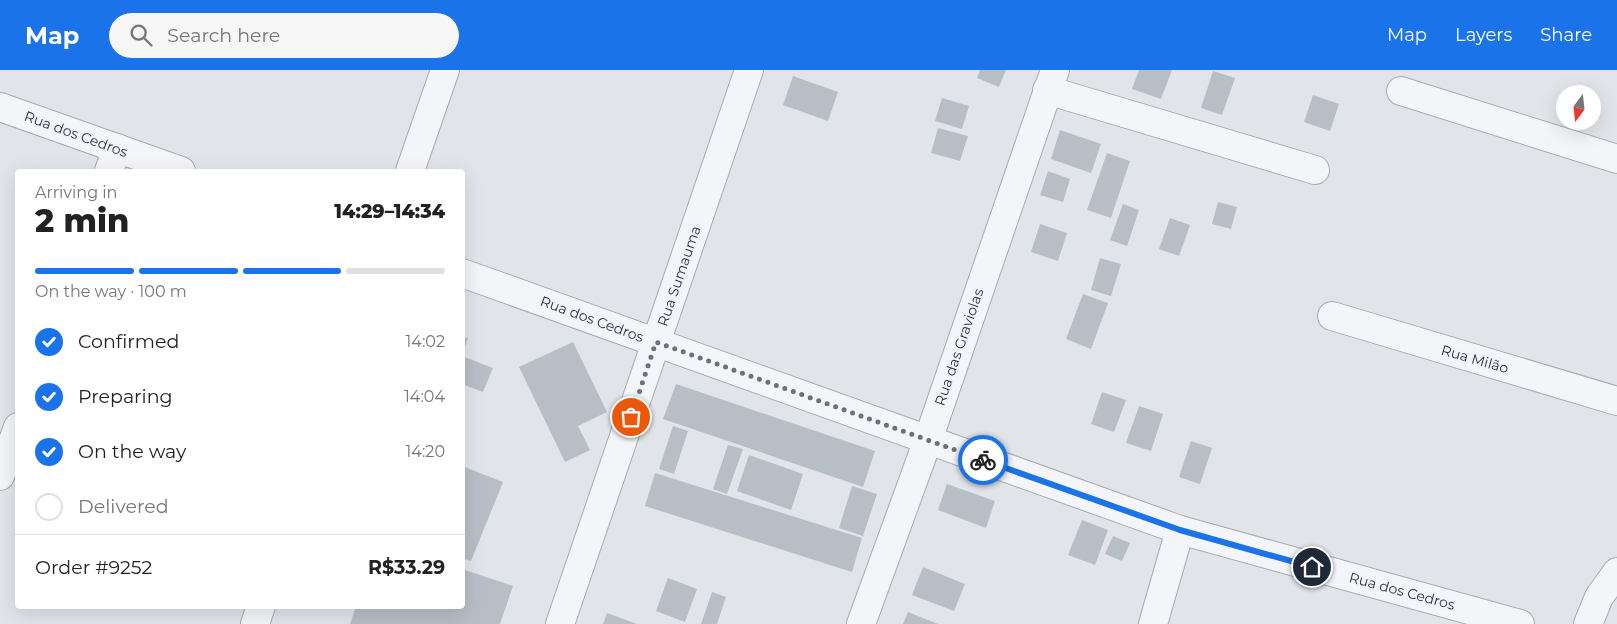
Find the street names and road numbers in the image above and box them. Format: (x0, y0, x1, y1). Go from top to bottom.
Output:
street label: Rua dos Cedros (22, 107, 130, 161)
street label: Rua Sumauma (653, 223, 705, 329)
street label: Rua das Graviolas (931, 286, 988, 408)
street label: Rua dos Cedros (538, 292, 646, 346)
street label: Rua Milão (1439, 341, 1511, 377)
street label: Rua dos Cedros (1347, 568, 1457, 614)

